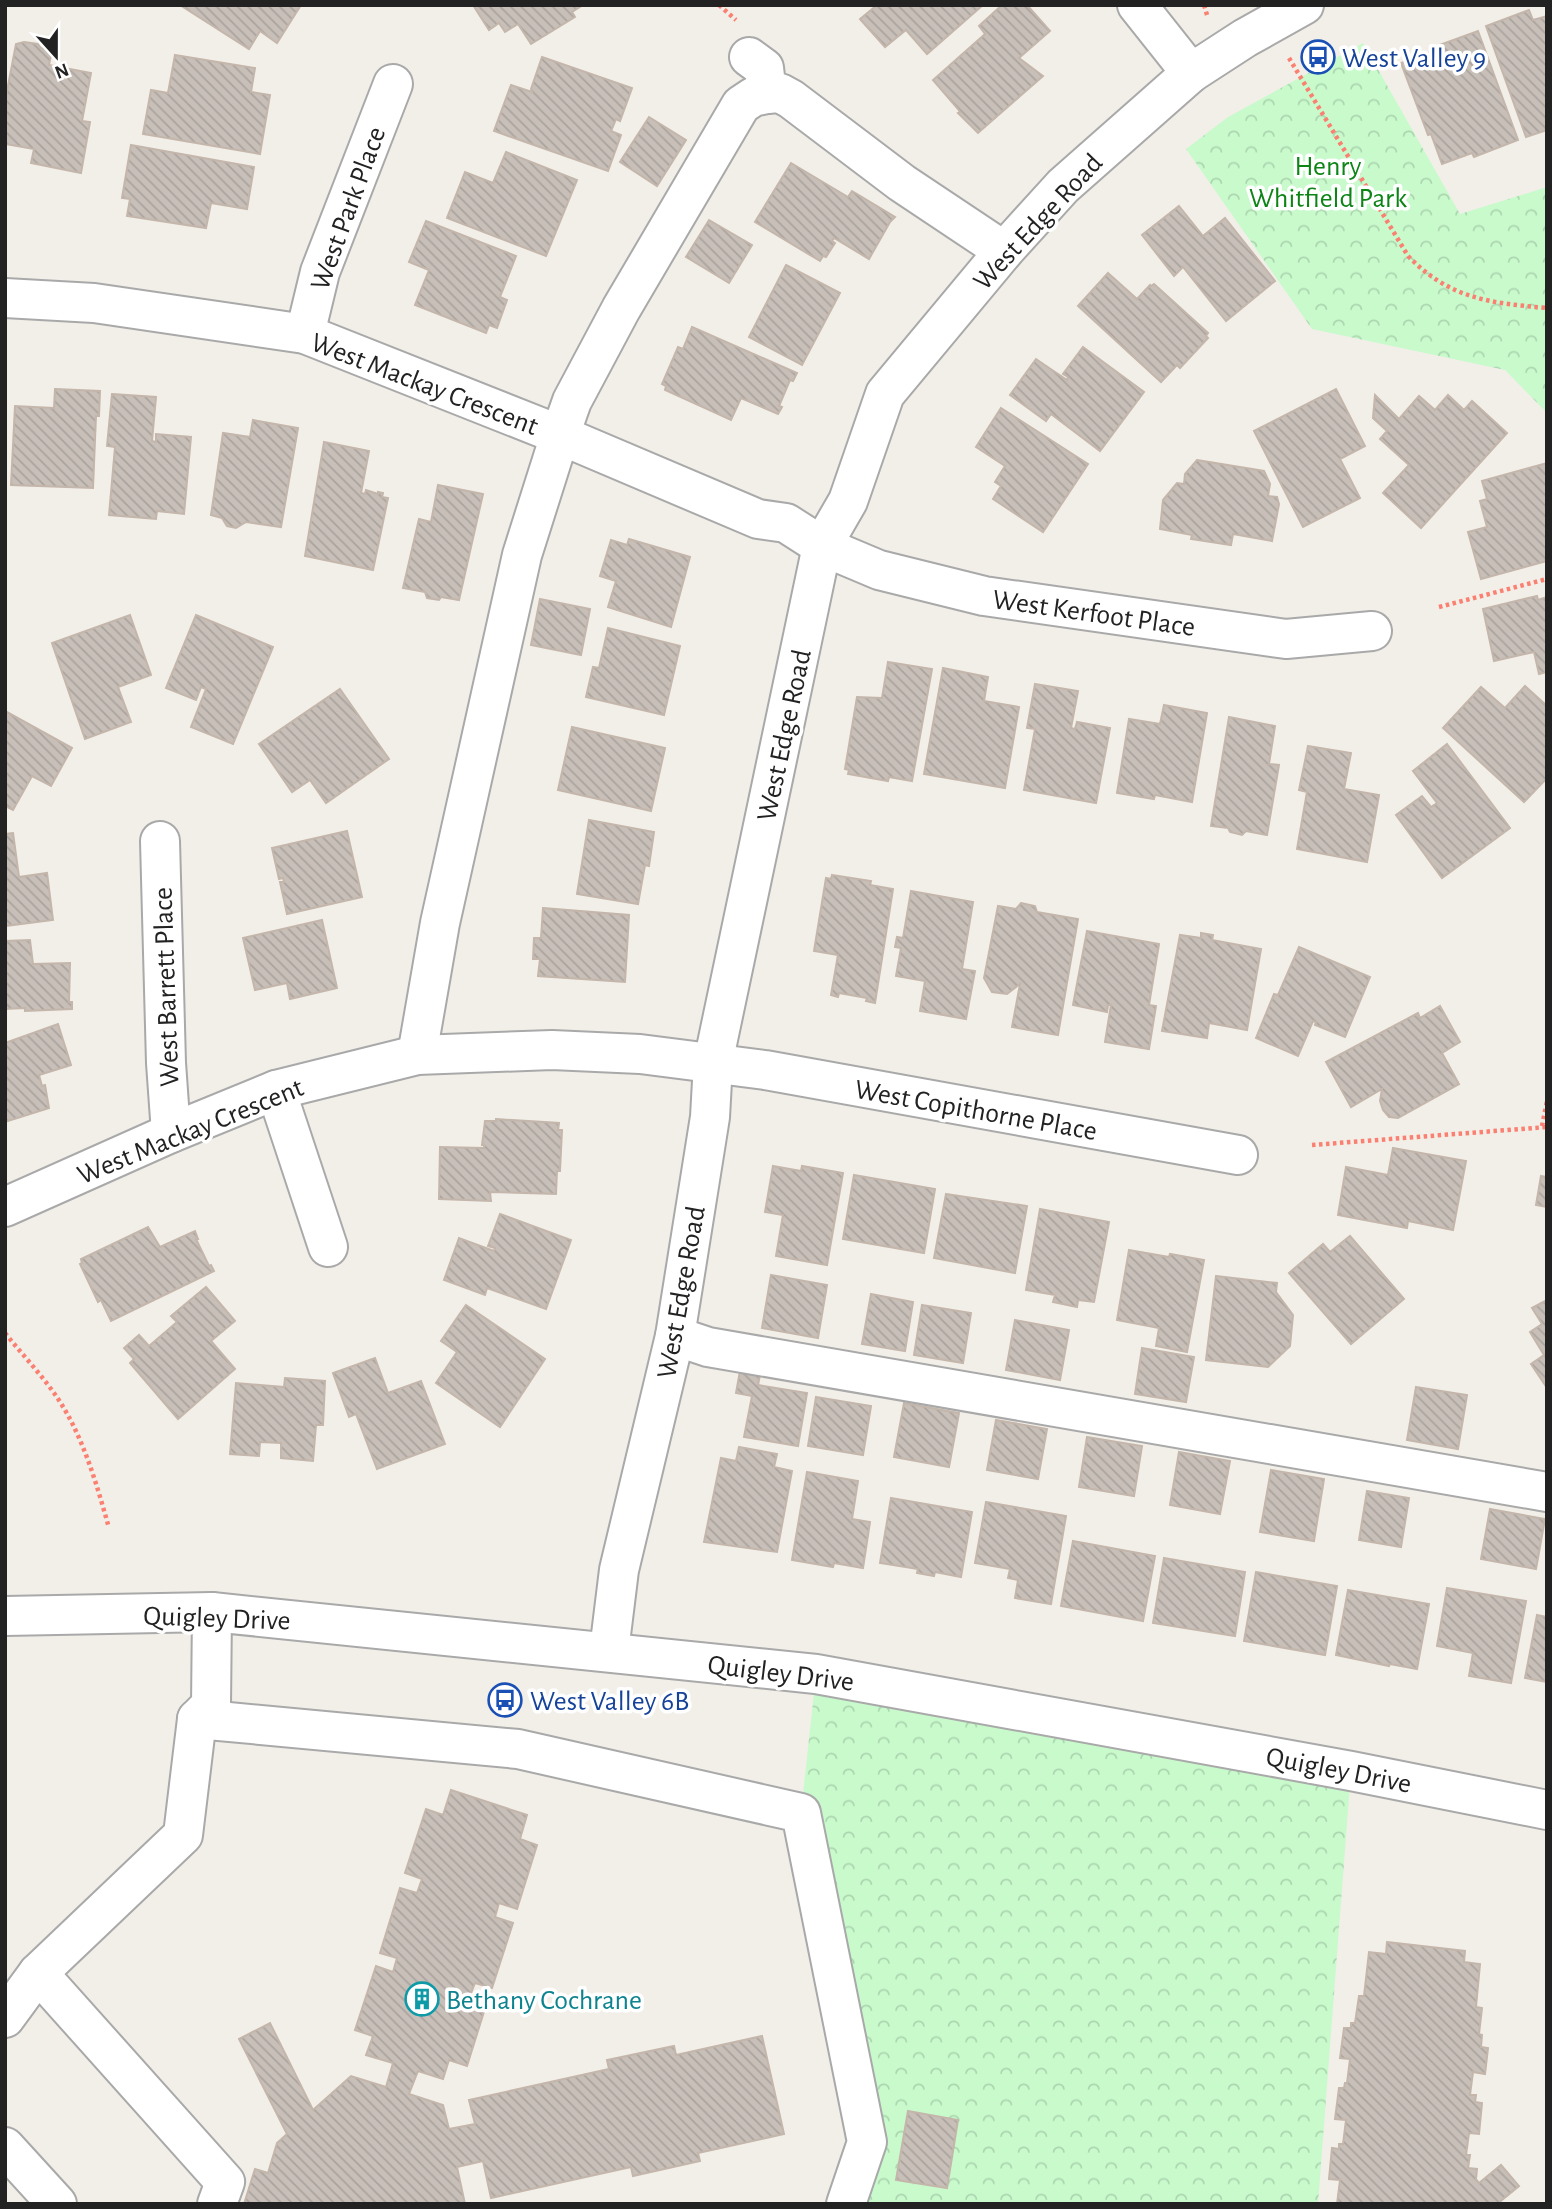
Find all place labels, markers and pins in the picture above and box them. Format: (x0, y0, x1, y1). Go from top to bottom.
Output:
bus stop icon: West Valley 9 (1299, 38, 1337, 76)
place label: West Valley 9 (1342, 45, 1486, 73)
bus stop icon: West Valley 6B (486, 1681, 524, 1719)
place label: West Valley 6B (530, 1688, 689, 1716)
building icon: Bethany Cochrane (403, 1980, 441, 2018)
place label: Bethany Cochrane (446, 1987, 642, 2015)

